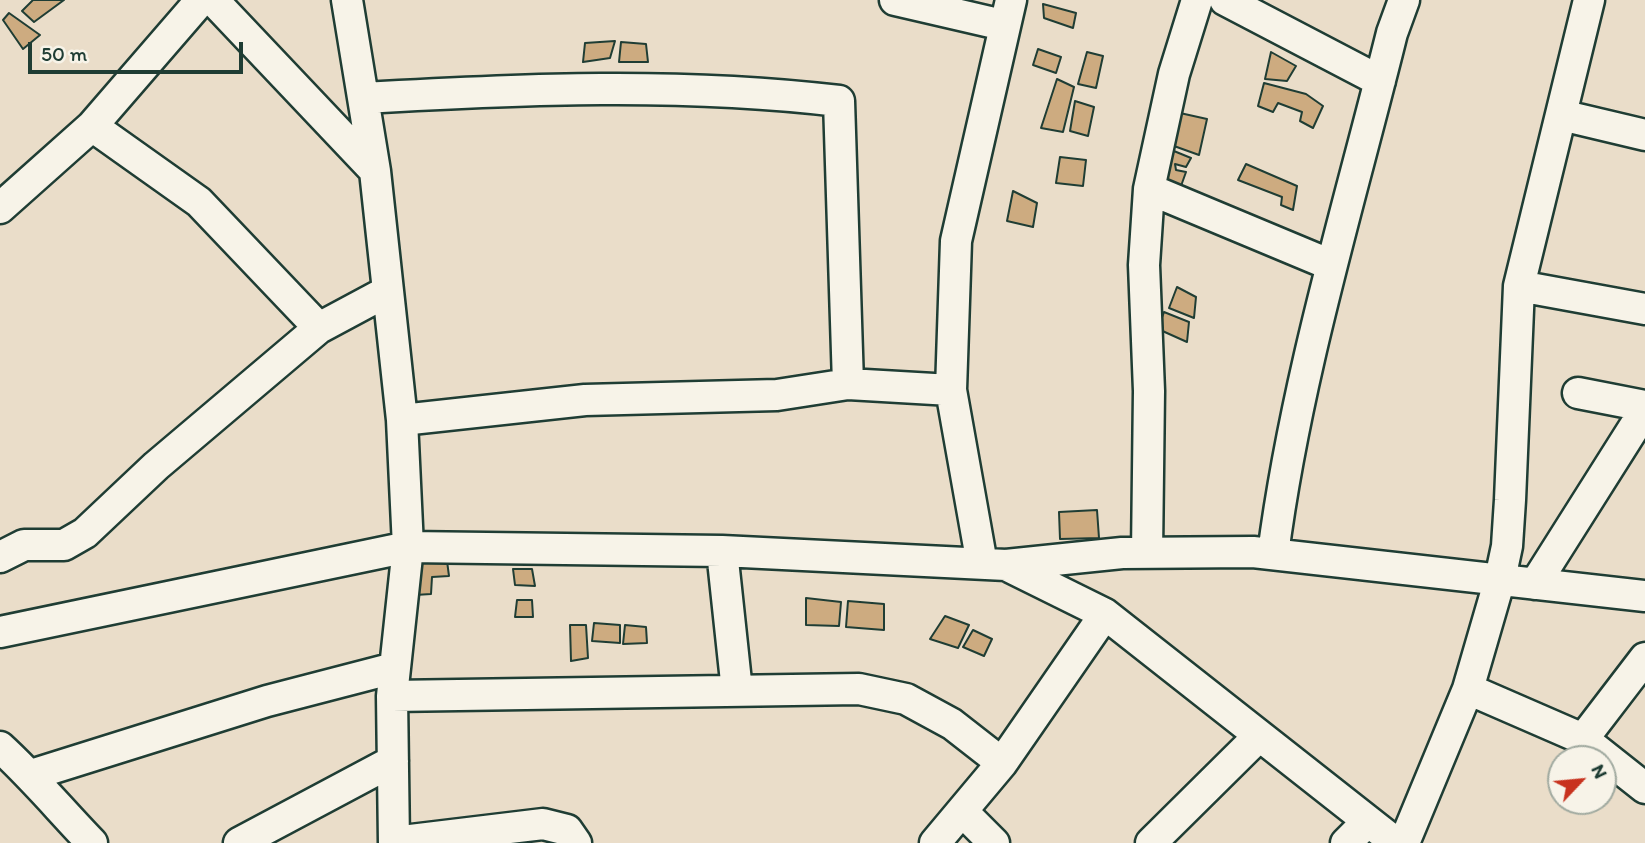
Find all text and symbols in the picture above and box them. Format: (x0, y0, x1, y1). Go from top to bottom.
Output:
scale bar (32, 28, 247, 72)
text: 50 m (41, 41, 87, 66)
north arrow (1547, 745, 1617, 815)
text: N (1586, 761, 1613, 782)

